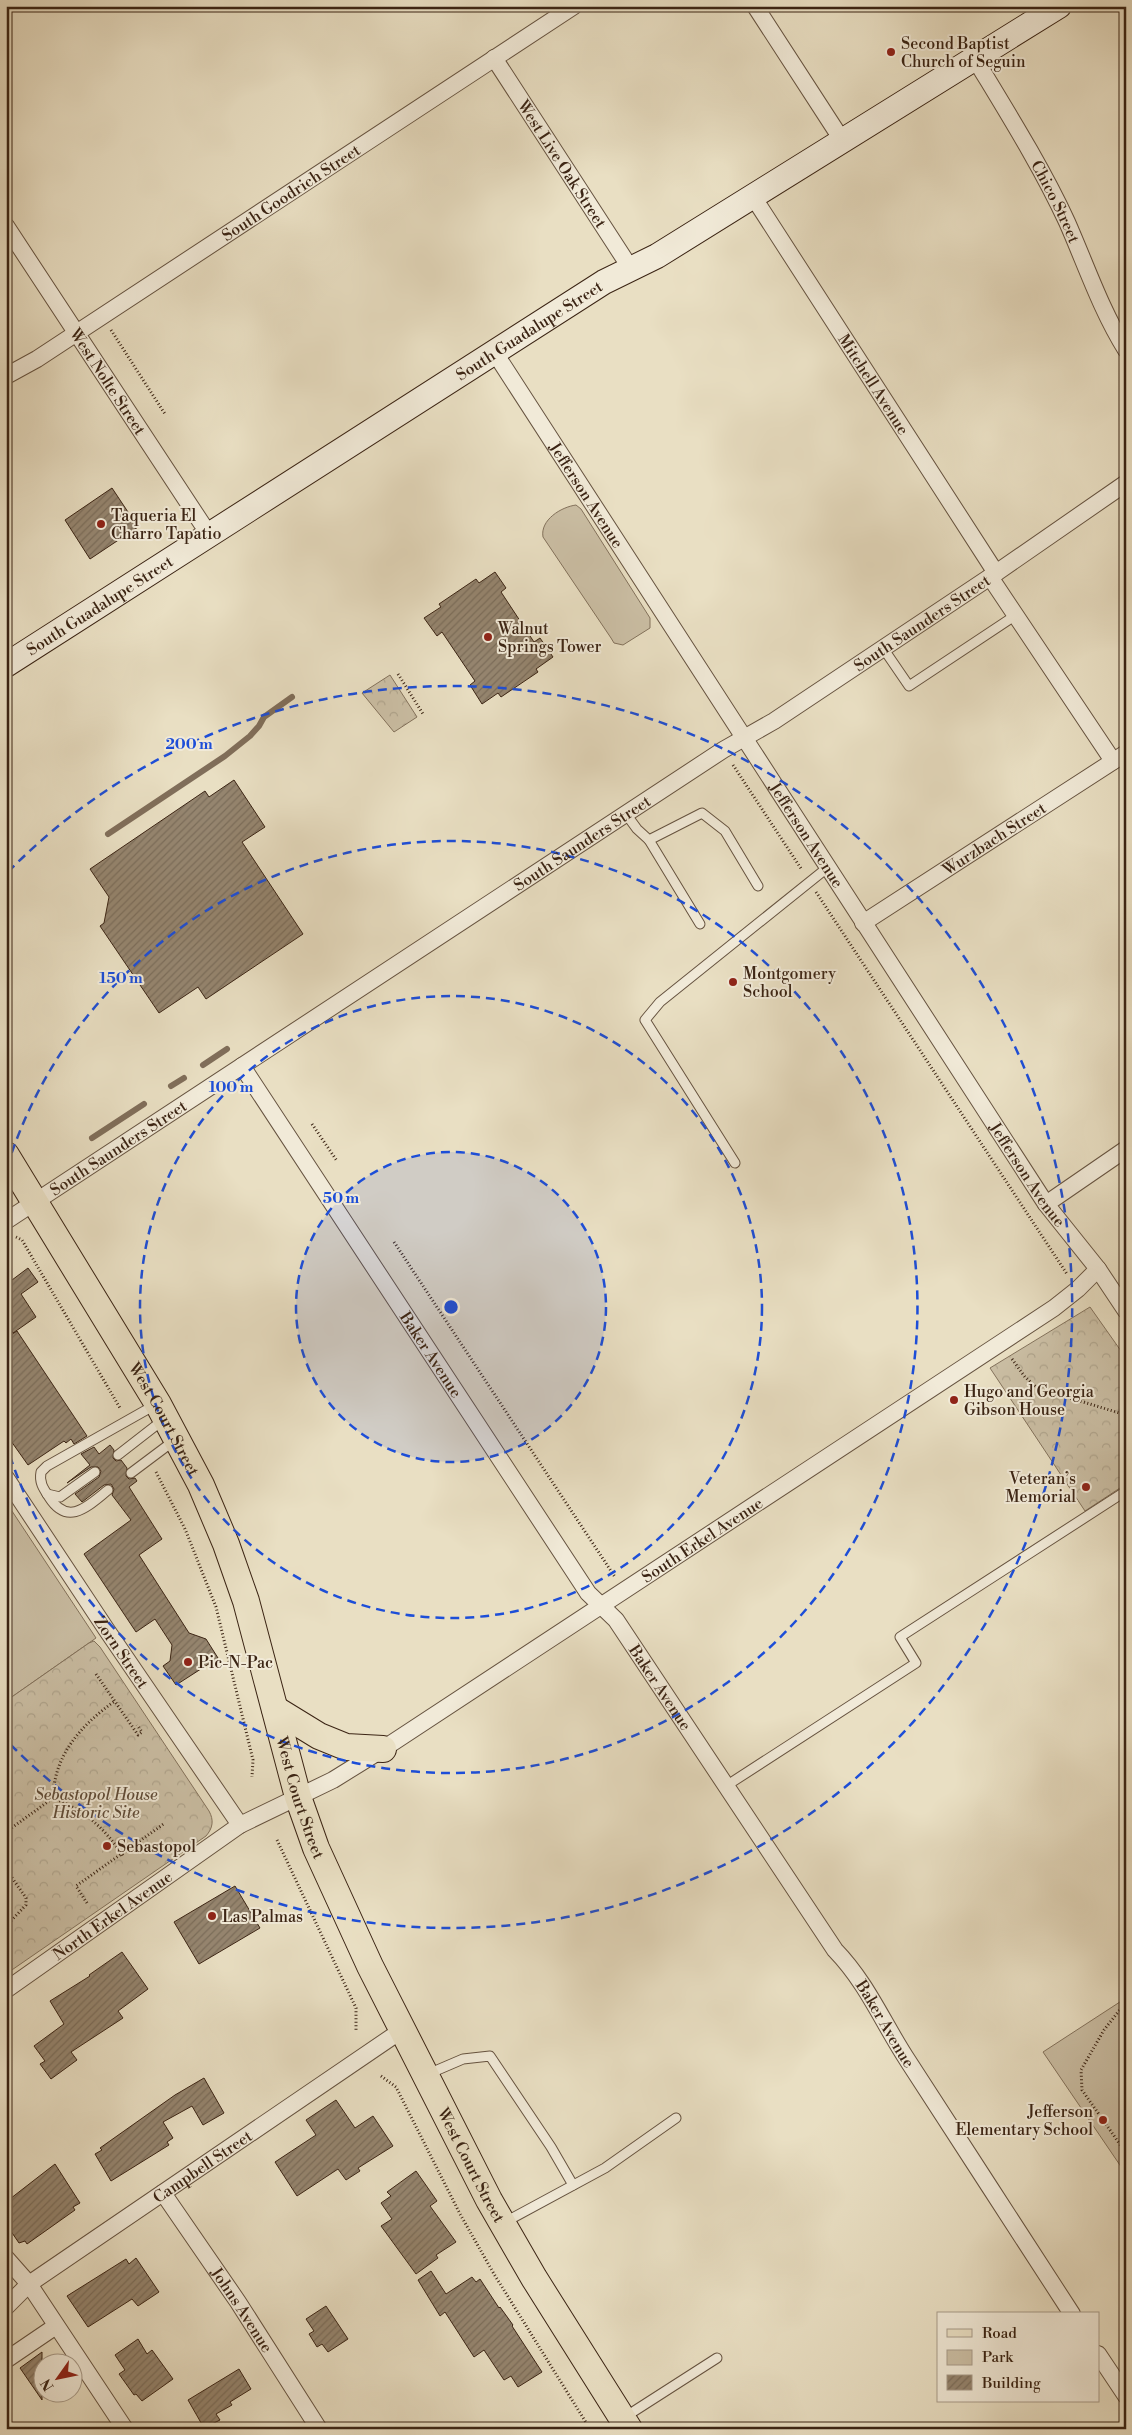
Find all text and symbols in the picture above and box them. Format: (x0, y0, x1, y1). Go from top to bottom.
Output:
place label: Second Baptist Church of Seguin (901, 34, 1026, 72)
marker: Second Baptist Church of Seguin (885, 46, 897, 58)
street label: West Live Oak Street (512, 96, 611, 232)
street label: South Goodrich Street (218, 140, 365, 246)
street label: Chico Street (1026, 157, 1084, 246)
street label: South Guadalupe Street (452, 276, 607, 385)
street label: West Nolte Street (65, 324, 150, 439)
street label: Mitchell Avenue (833, 330, 913, 439)
street label: Jefferson Avenue (544, 438, 627, 552)
place label: Taqueria El Charro Tapatio (111, 506, 222, 544)
marker: Taqueria El Charro Tapatio (95, 518, 107, 530)
street label: South Guadalupe Street (23, 551, 177, 660)
street label: South Saunders Street (850, 571, 995, 676)
place label: Walnut Springs Tower (497, 619, 602, 657)
marker: Walnut Springs Tower (482, 631, 494, 643)
text: 200 m (165, 735, 213, 754)
street label: Jefferson Avenue (764, 778, 848, 892)
street label: South Saunders Street (510, 791, 655, 896)
street label: Wurzbach Street (938, 798, 1050, 880)
place label: Montgomery School (743, 964, 836, 1002)
text: 150 m (99, 969, 143, 988)
marker: Montgomery School (727, 976, 739, 988)
text: 100 m (209, 1078, 254, 1097)
street label: South Saunders Street (46, 1096, 191, 1201)
street label: Jefferson Avenue (984, 1118, 1069, 1231)
text: 50 m (323, 1189, 359, 1208)
centre of rings (442, 1298, 460, 1316)
street label: Baker Avenue (395, 1307, 466, 1402)
street label: West Court Street (124, 1358, 203, 1480)
place label: Hugo and Georgia Gibson House (964, 1382, 1095, 1420)
marker: Hugo and Georgia Gibson House (948, 1394, 960, 1406)
place label: Veteran’s Memorial (1005, 1469, 1076, 1507)
marker: Veteran’s Memorial (1080, 1481, 1092, 1493)
street label: South Erkel Avenue (638, 1493, 767, 1587)
street label: Zorn Street (89, 1613, 153, 1693)
street label: Baker Avenue (624, 1640, 695, 1734)
place label: Pic-N-Pac (198, 1653, 273, 1673)
marker: Pic-N-Pac (182, 1656, 194, 1668)
street label: West Court Street (271, 1734, 329, 1862)
park label: Sebastopol House Historic Site (34, 1785, 158, 1823)
place label: Sebastopol (117, 1837, 196, 1857)
marker: Sebastopol (101, 1840, 113, 1852)
street label: North Erkel Avenue (49, 1867, 177, 1965)
place label: Las Palmas (222, 1907, 303, 1927)
marker: Las Palmas (206, 1910, 218, 1922)
street label: Baker Avenue (850, 1976, 919, 2072)
place label: Jefferson Elementary School (956, 2102, 1093, 2140)
street label: West Court Street (432, 2104, 509, 2227)
marker: Jefferson Elementary School (1097, 2114, 1109, 2126)
street label: Campbell Street (149, 2126, 256, 2208)
street label: Johns Avenue (206, 2263, 277, 2357)
legend (937, 2312, 1100, 2402)
text: Road (982, 2324, 1017, 2343)
text: Park (982, 2348, 1014, 2367)
north arrow (32, 2352, 82, 2402)
text: Building (981, 2374, 1041, 2393)
text: N (37, 2375, 59, 2394)

